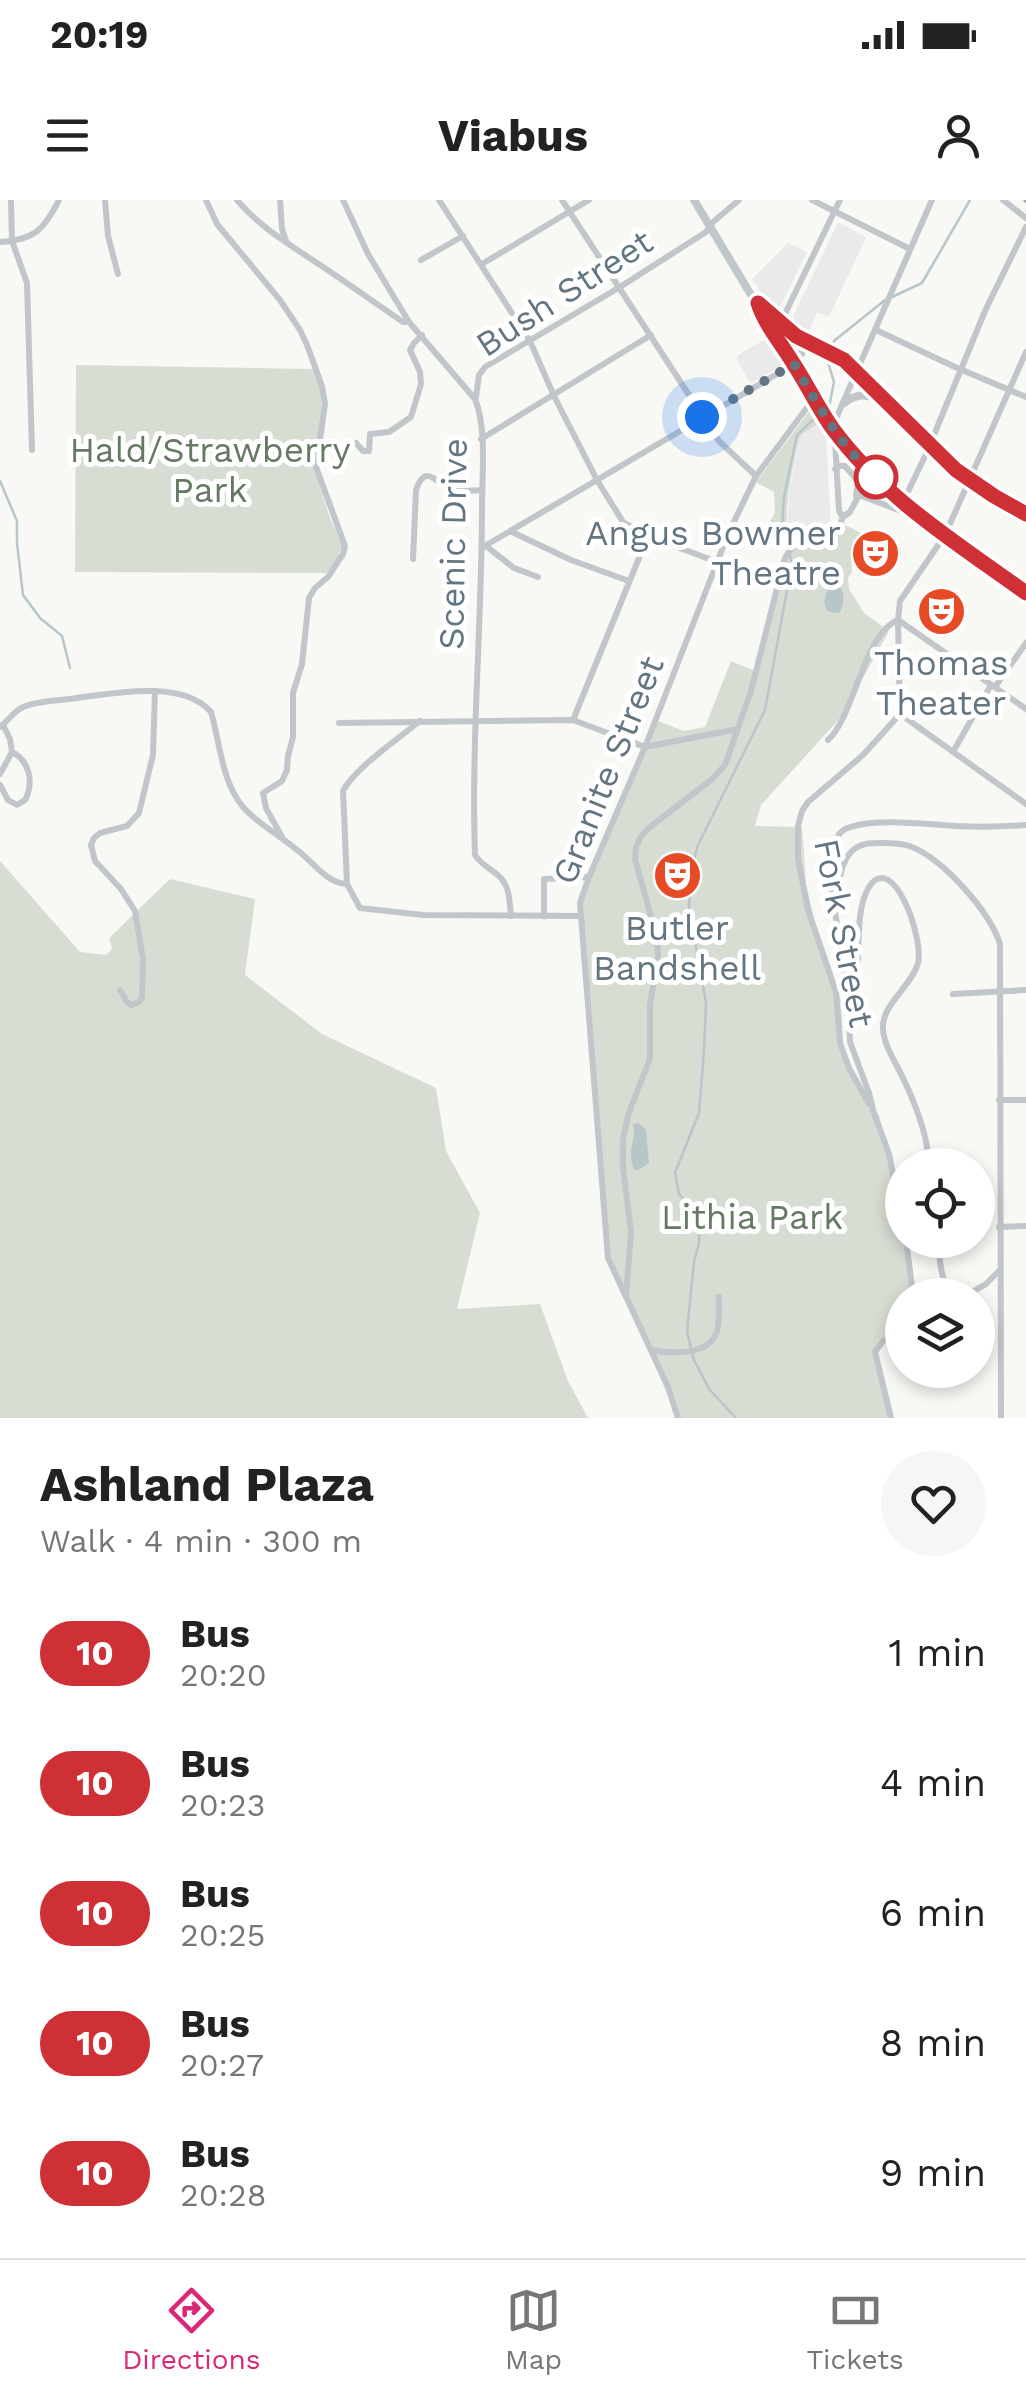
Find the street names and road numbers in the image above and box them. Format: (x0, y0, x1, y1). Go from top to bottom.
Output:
street label: Bush Street (468, 220, 660, 366)
street label: Scenic Drive (430, 438, 476, 650)
street label: Granite Street (543, 650, 673, 890)
street label: Fork Street (805, 835, 883, 1031)

